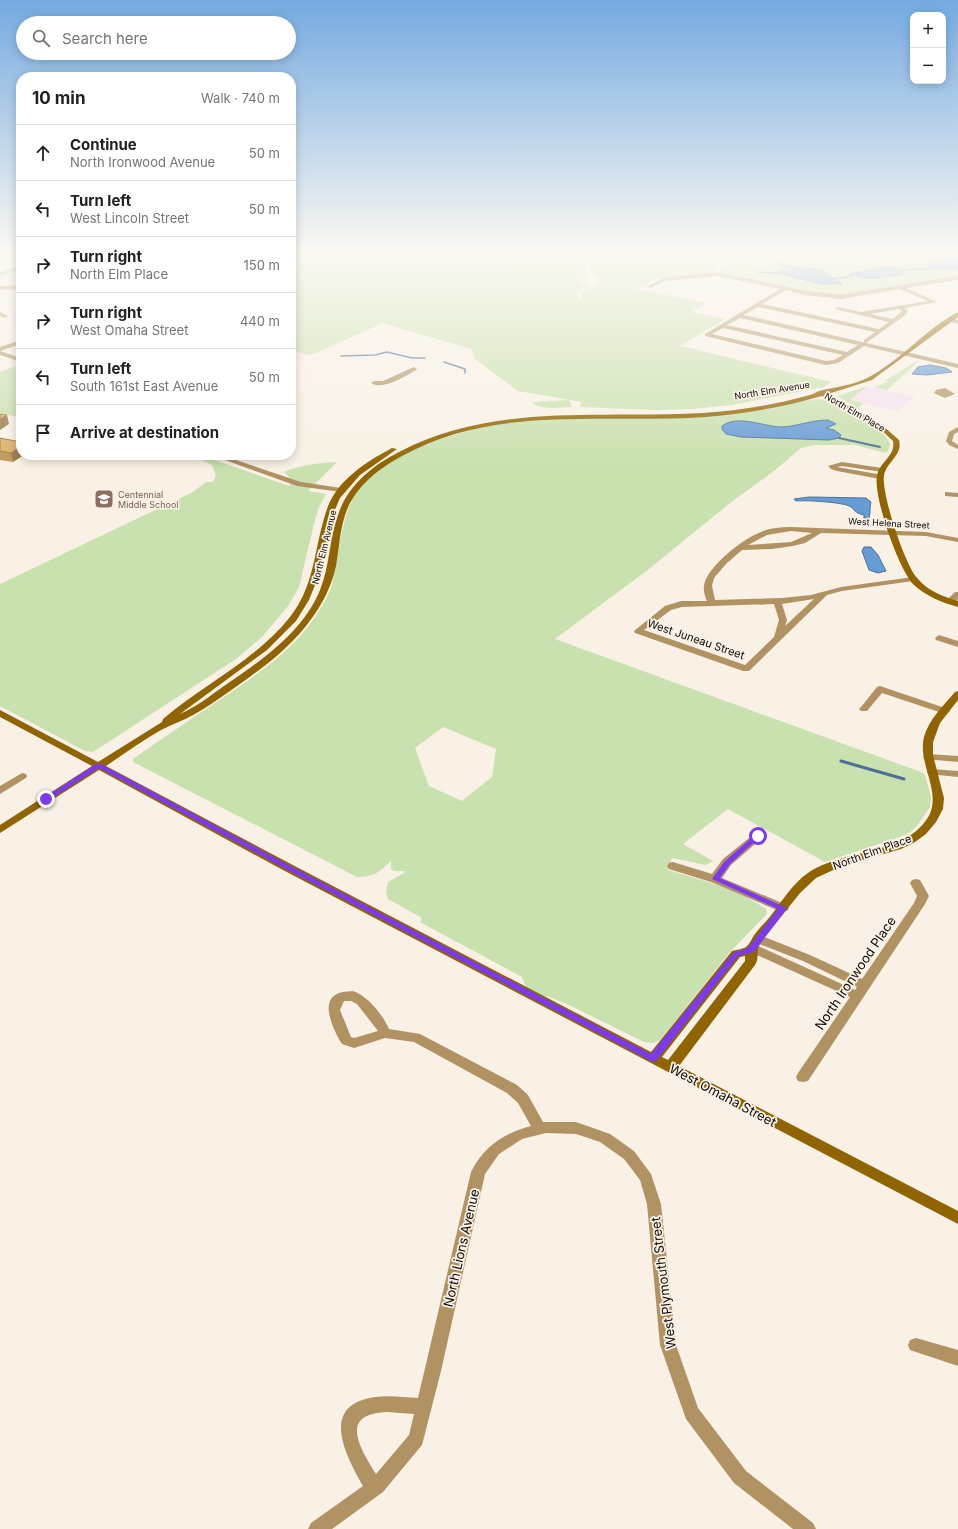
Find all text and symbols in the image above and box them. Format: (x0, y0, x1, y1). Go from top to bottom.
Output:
map controls (910, 12, 946, 84)
button: + (910, 12, 946, 48)
search box (16, 16, 296, 60)
icon: search (30, 27, 52, 49)
text: Search here (62, 29, 148, 48)
button: − (910, 48, 946, 84)
text: 10 min (32, 88, 86, 108)
text: Walk · 740 m (201, 90, 280, 106)
text: Continue (70, 135, 137, 154)
icon: ahead (32, 142, 54, 164)
text: 50 m (249, 145, 280, 161)
text: North Ironwood Avenue (70, 154, 215, 170)
text: Turn left (70, 191, 131, 210)
icon: left (32, 198, 54, 220)
text: 50 m (249, 201, 280, 217)
text: West Lincoln Street (70, 210, 189, 226)
text: Turn right (70, 247, 142, 266)
icon: right (32, 254, 54, 276)
text: 150 m (244, 257, 280, 273)
text: North Elm Place (70, 266, 168, 282)
text: Turn right (70, 303, 142, 322)
icon: right (32, 310, 54, 332)
text: 440 m (240, 313, 280, 329)
text: West Omaha Street (70, 322, 188, 338)
text: Turn left (70, 359, 131, 378)
icon: left (32, 366, 54, 388)
text: 50 m (249, 369, 280, 385)
text: South 161st East Avenue (70, 378, 218, 394)
street label: North Elm Avenue (734, 379, 810, 401)
street label: North Elm Place (823, 390, 887, 434)
icon: arrive (32, 422, 54, 444)
text: Arrive at destination (70, 423, 219, 442)
school or university icon: Centennial Middle School (93, 488, 115, 510)
place label: Centennial Middle School (118, 489, 179, 510)
street label: North Elm Avenue (309, 509, 339, 585)
street label: West Helena Street (848, 515, 930, 531)
street label: West Juneau Street (646, 616, 747, 662)
route end (37, 790, 55, 808)
route start (749, 827, 767, 845)
street label: North Elm Place (831, 831, 913, 873)
street label: North Ironwood Place (811, 913, 899, 1033)
street label: West Omaha Street (667, 1060, 779, 1130)
street label: North Lions Avenue (440, 1188, 482, 1308)
street label: West Plymouth Street (647, 1216, 679, 1350)

